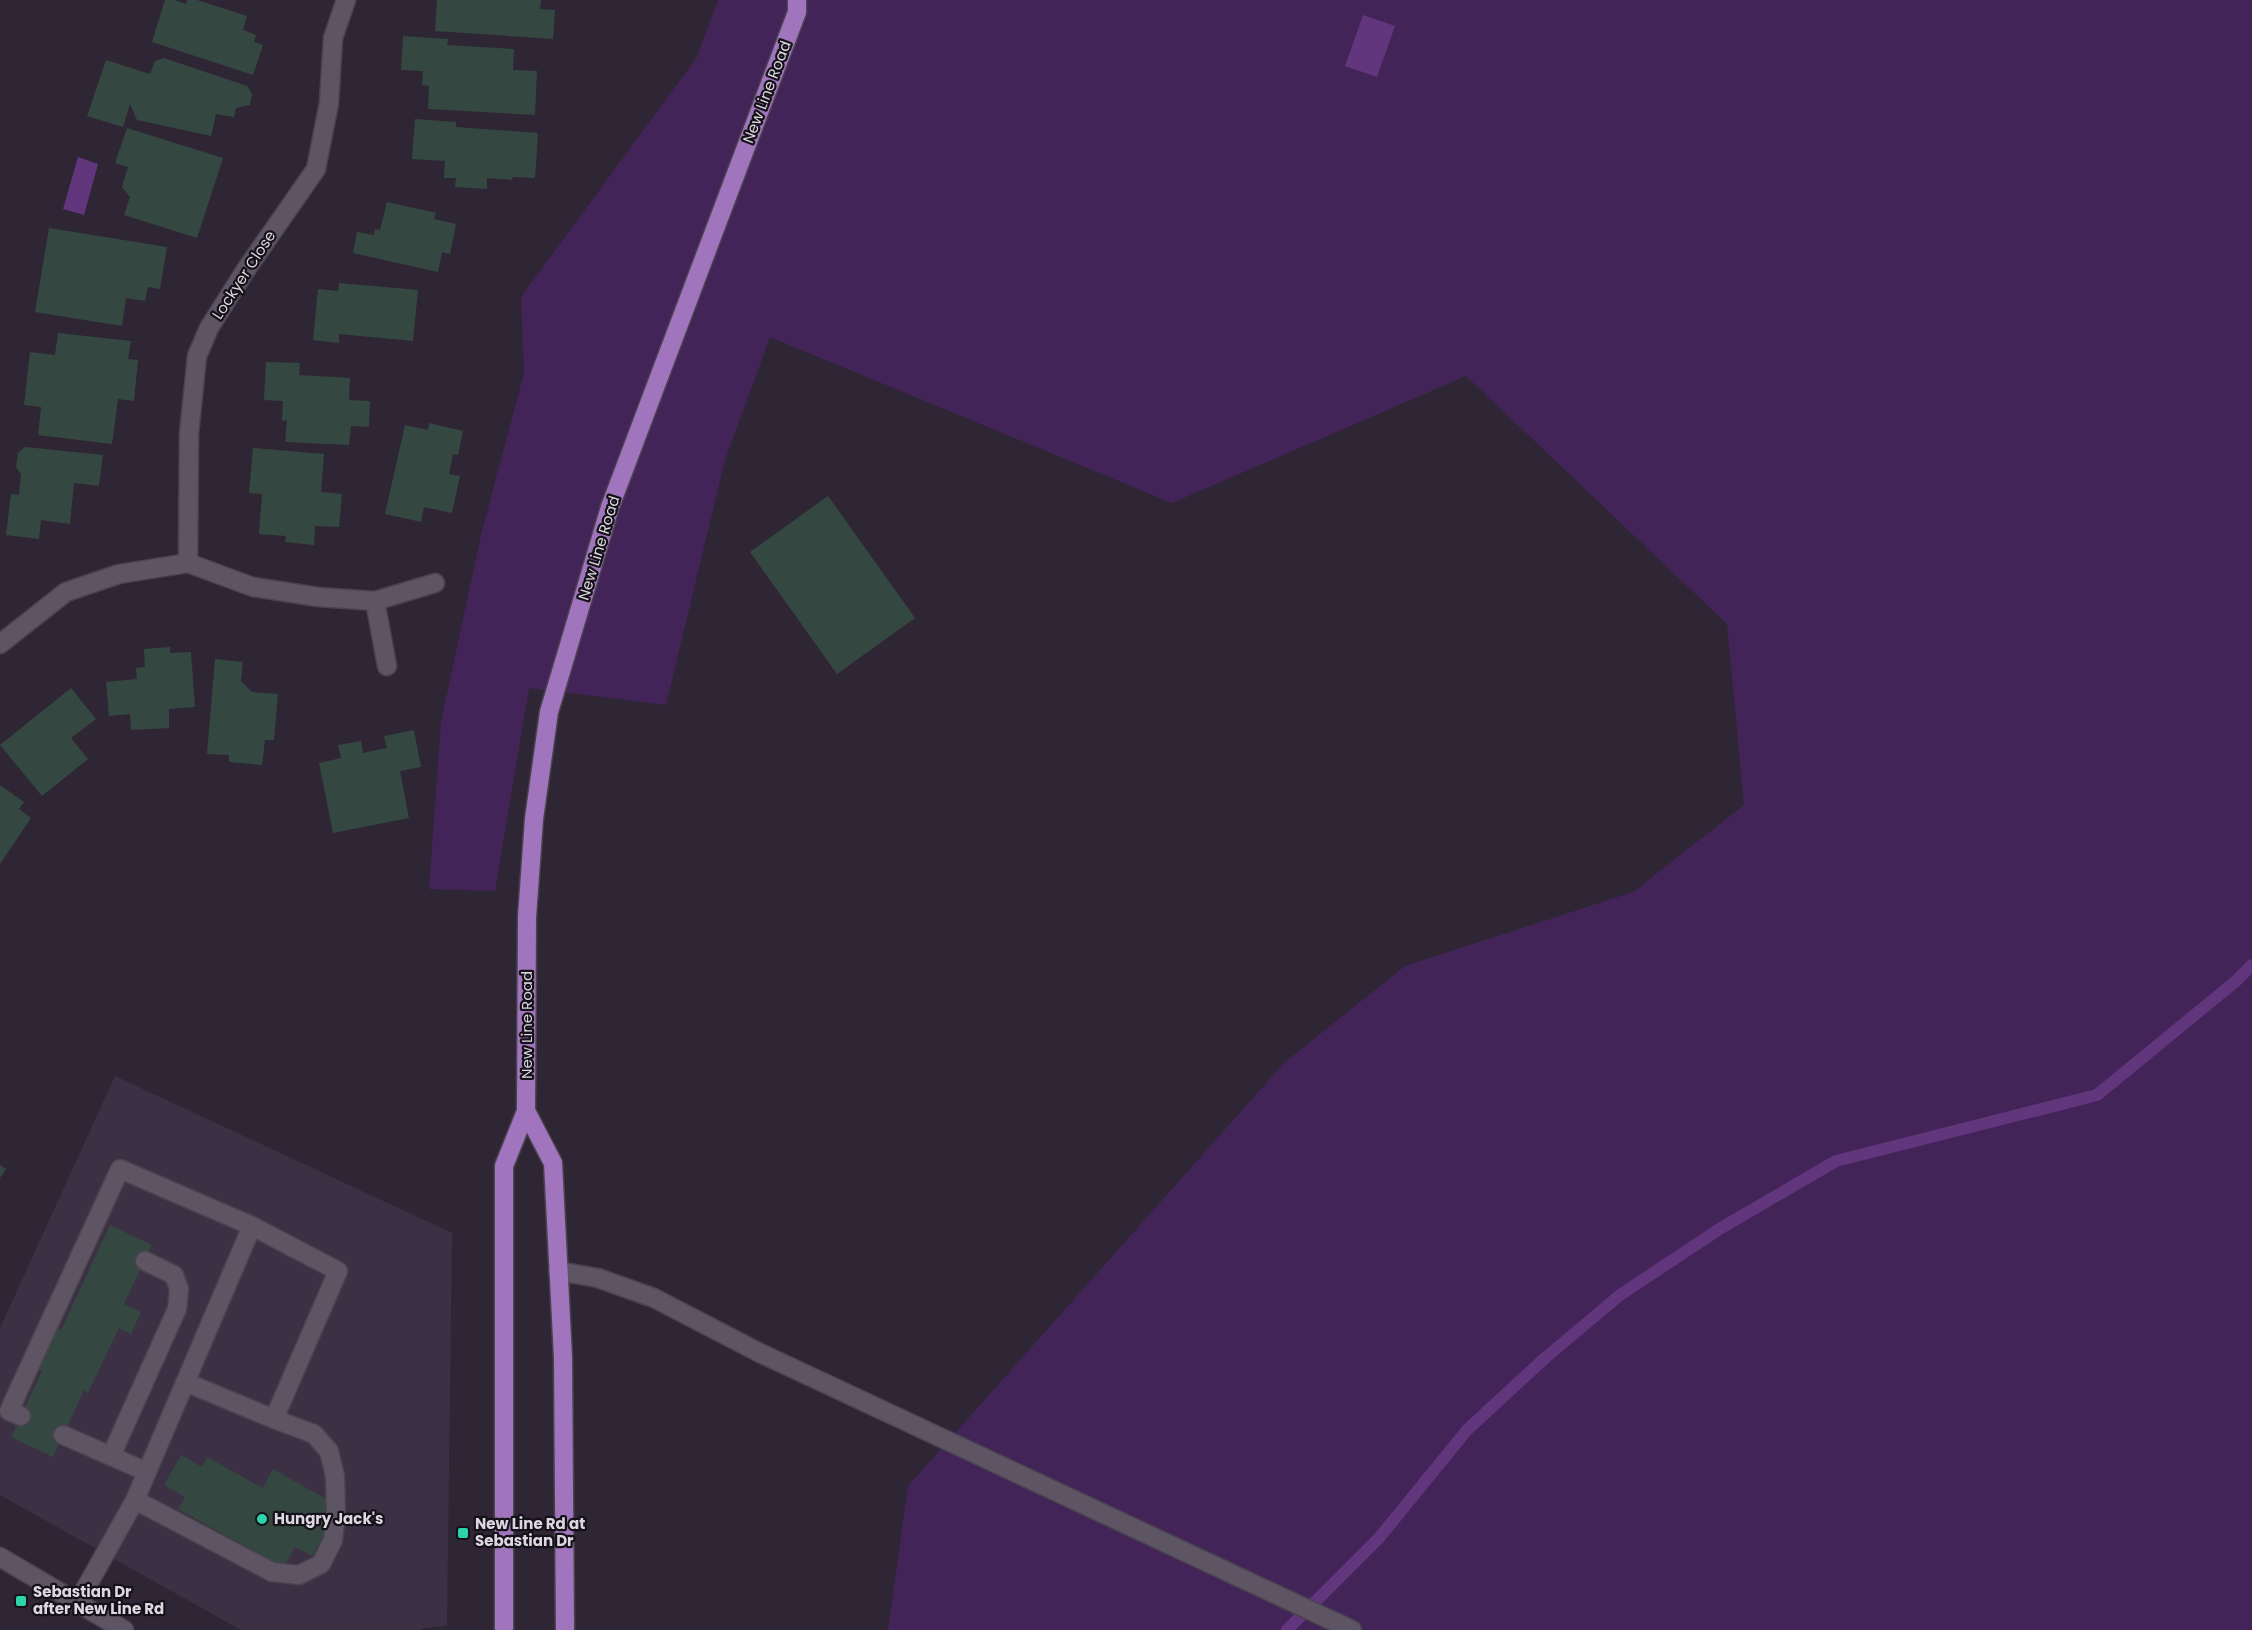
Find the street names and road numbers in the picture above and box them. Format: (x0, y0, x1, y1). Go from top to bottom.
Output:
street label: New Line Road (737, 38, 796, 146)
street label: Lockyer Close (207, 226, 280, 323)
street label: New Line Road (573, 493, 624, 603)
street label: New Line Road (516, 971, 537, 1079)

